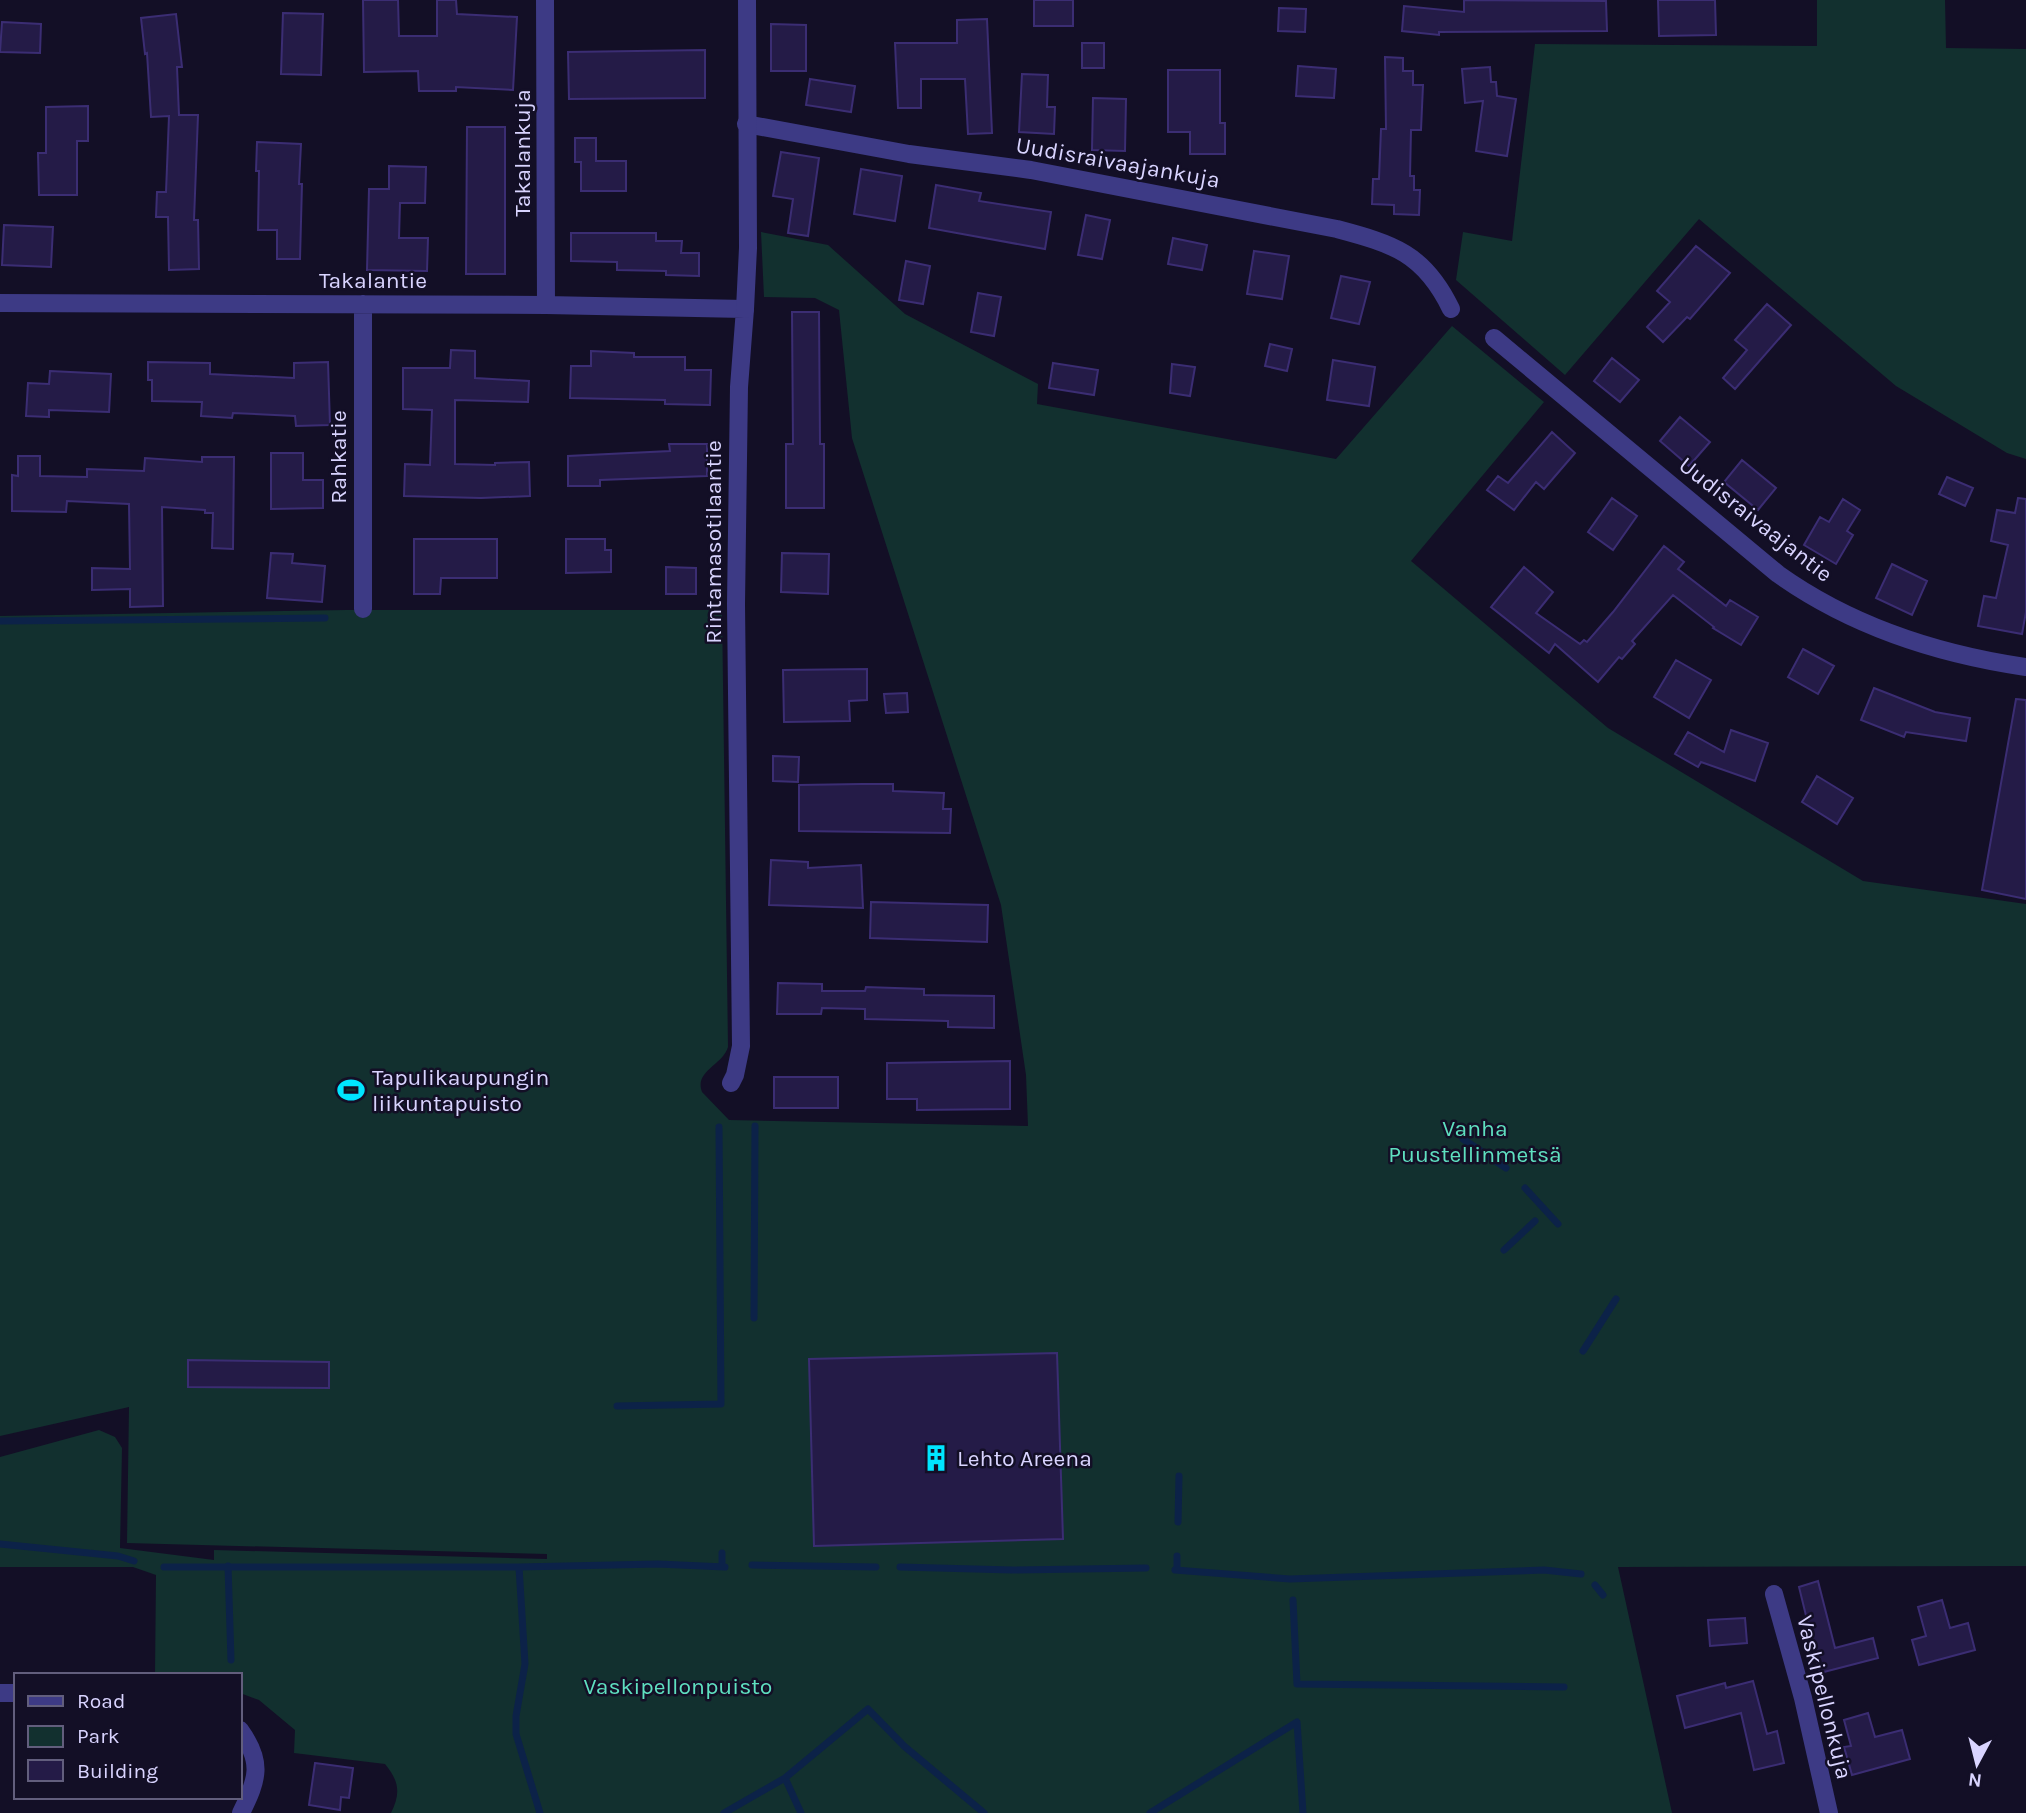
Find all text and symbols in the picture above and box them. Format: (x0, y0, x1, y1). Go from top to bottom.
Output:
street label: Takalankuja (509, 89, 536, 217)
street label: Uudisraivaajankuja (1014, 131, 1222, 194)
street label: Takalantie (319, 267, 427, 294)
street label: Rahkatie (325, 410, 352, 504)
street label: Rintamasotilaantie (700, 440, 727, 644)
street label: Uudisraivaajantie (1674, 451, 1838, 588)
place label: Tapulikaupungin liikuntapuisto (372, 1064, 549, 1117)
sports icon: Tapulikaupungin liikuntapuisto (336, 1075, 366, 1105)
park label: Vanha Puustellinmetsä (1388, 1115, 1562, 1168)
building icon: Lehto Areena (921, 1443, 951, 1473)
place label: Lehto Areena (957, 1445, 1092, 1472)
street label: Vaskipellonkuja (1791, 1612, 1858, 1782)
legend (14, 1673, 242, 1799)
park label: Vaskipellonpuisto (584, 1673, 772, 1700)
text: Road (77, 1689, 125, 1713)
text: Park (77, 1724, 120, 1748)
north arrow (1942, 1729, 2012, 1799)
text: Building (77, 1759, 158, 1783)
text: N (1967, 1768, 1983, 1792)

